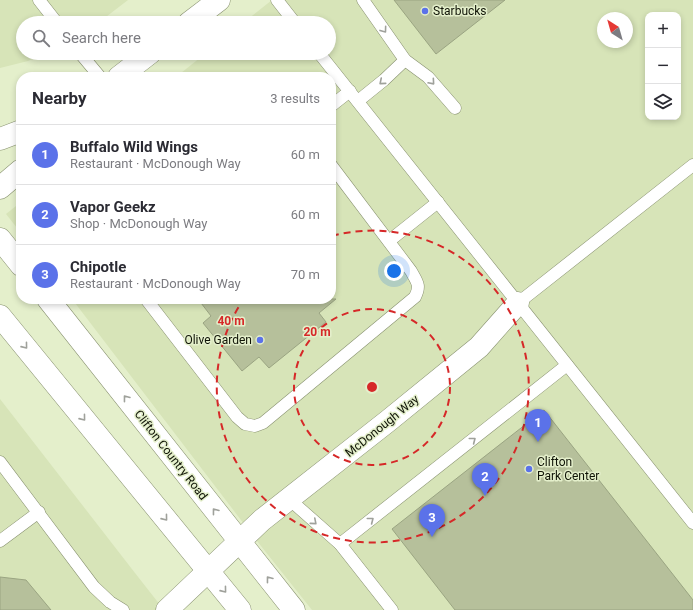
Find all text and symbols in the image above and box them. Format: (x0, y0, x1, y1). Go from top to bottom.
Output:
place label: Starbucks (433, 4, 487, 18)
marker: Starbucks (420, 6, 430, 16)
north arrow (597, 12, 633, 48)
map controls (645, 12, 681, 120)
button: + (645, 12, 681, 48)
search box (16, 16, 336, 60)
one-way arrow (379, 26, 386, 33)
icon: search (30, 27, 52, 49)
text: Search here (62, 29, 141, 47)
button: − (645, 48, 681, 84)
one-way arrow (379, 77, 387, 84)
one-way arrow (427, 77, 435, 85)
button: layers (645, 84, 681, 120)
text: Nearby (32, 88, 87, 108)
text: 3 results (270, 91, 320, 106)
text: Buffalo Wild Wings (70, 138, 198, 156)
text: 1 (41, 147, 49, 162)
text: 60 m (291, 147, 320, 162)
text: Restaurant · McDonough Way (70, 156, 241, 171)
text: Vapor Geekz (70, 198, 156, 216)
text: 2 (41, 207, 49, 222)
text: 60 m (291, 207, 320, 222)
text: Shop · McDonough Way (70, 216, 207, 231)
text: Chipotle (70, 258, 126, 276)
your location (384, 261, 404, 281)
text: 3 (41, 267, 49, 282)
text: 70 m (291, 267, 320, 282)
text: Restaurant · McDonough Way (70, 276, 241, 291)
text: 40 m (217, 314, 245, 328)
text: 20 m (303, 325, 331, 339)
place label: Olive Garden (184, 333, 252, 347)
marker: Olive Garden (255, 335, 265, 345)
one-way arrow (20, 341, 27, 348)
centre of rings (365, 380, 379, 394)
street label: McDonough Way (342, 392, 422, 460)
one-way arrow (124, 396, 131, 403)
street label: Clifton Country Road (132, 407, 210, 503)
pin: 1 (525, 409, 551, 442)
one-way arrow (79, 413, 86, 420)
one-way arrow (468, 437, 475, 444)
place label: Clifton Park Center (537, 455, 599, 483)
pin: 2 (472, 463, 498, 496)
marker: Clifton Park Center (524, 464, 534, 474)
pin: 3 (419, 504, 445, 537)
one-way arrow (213, 509, 220, 516)
one-way arrow (161, 514, 168, 521)
one-way arrow (310, 517, 317, 524)
one-way arrow (366, 518, 373, 525)
one-way arrow (267, 577, 274, 584)
one-way arrow (220, 586, 227, 593)

